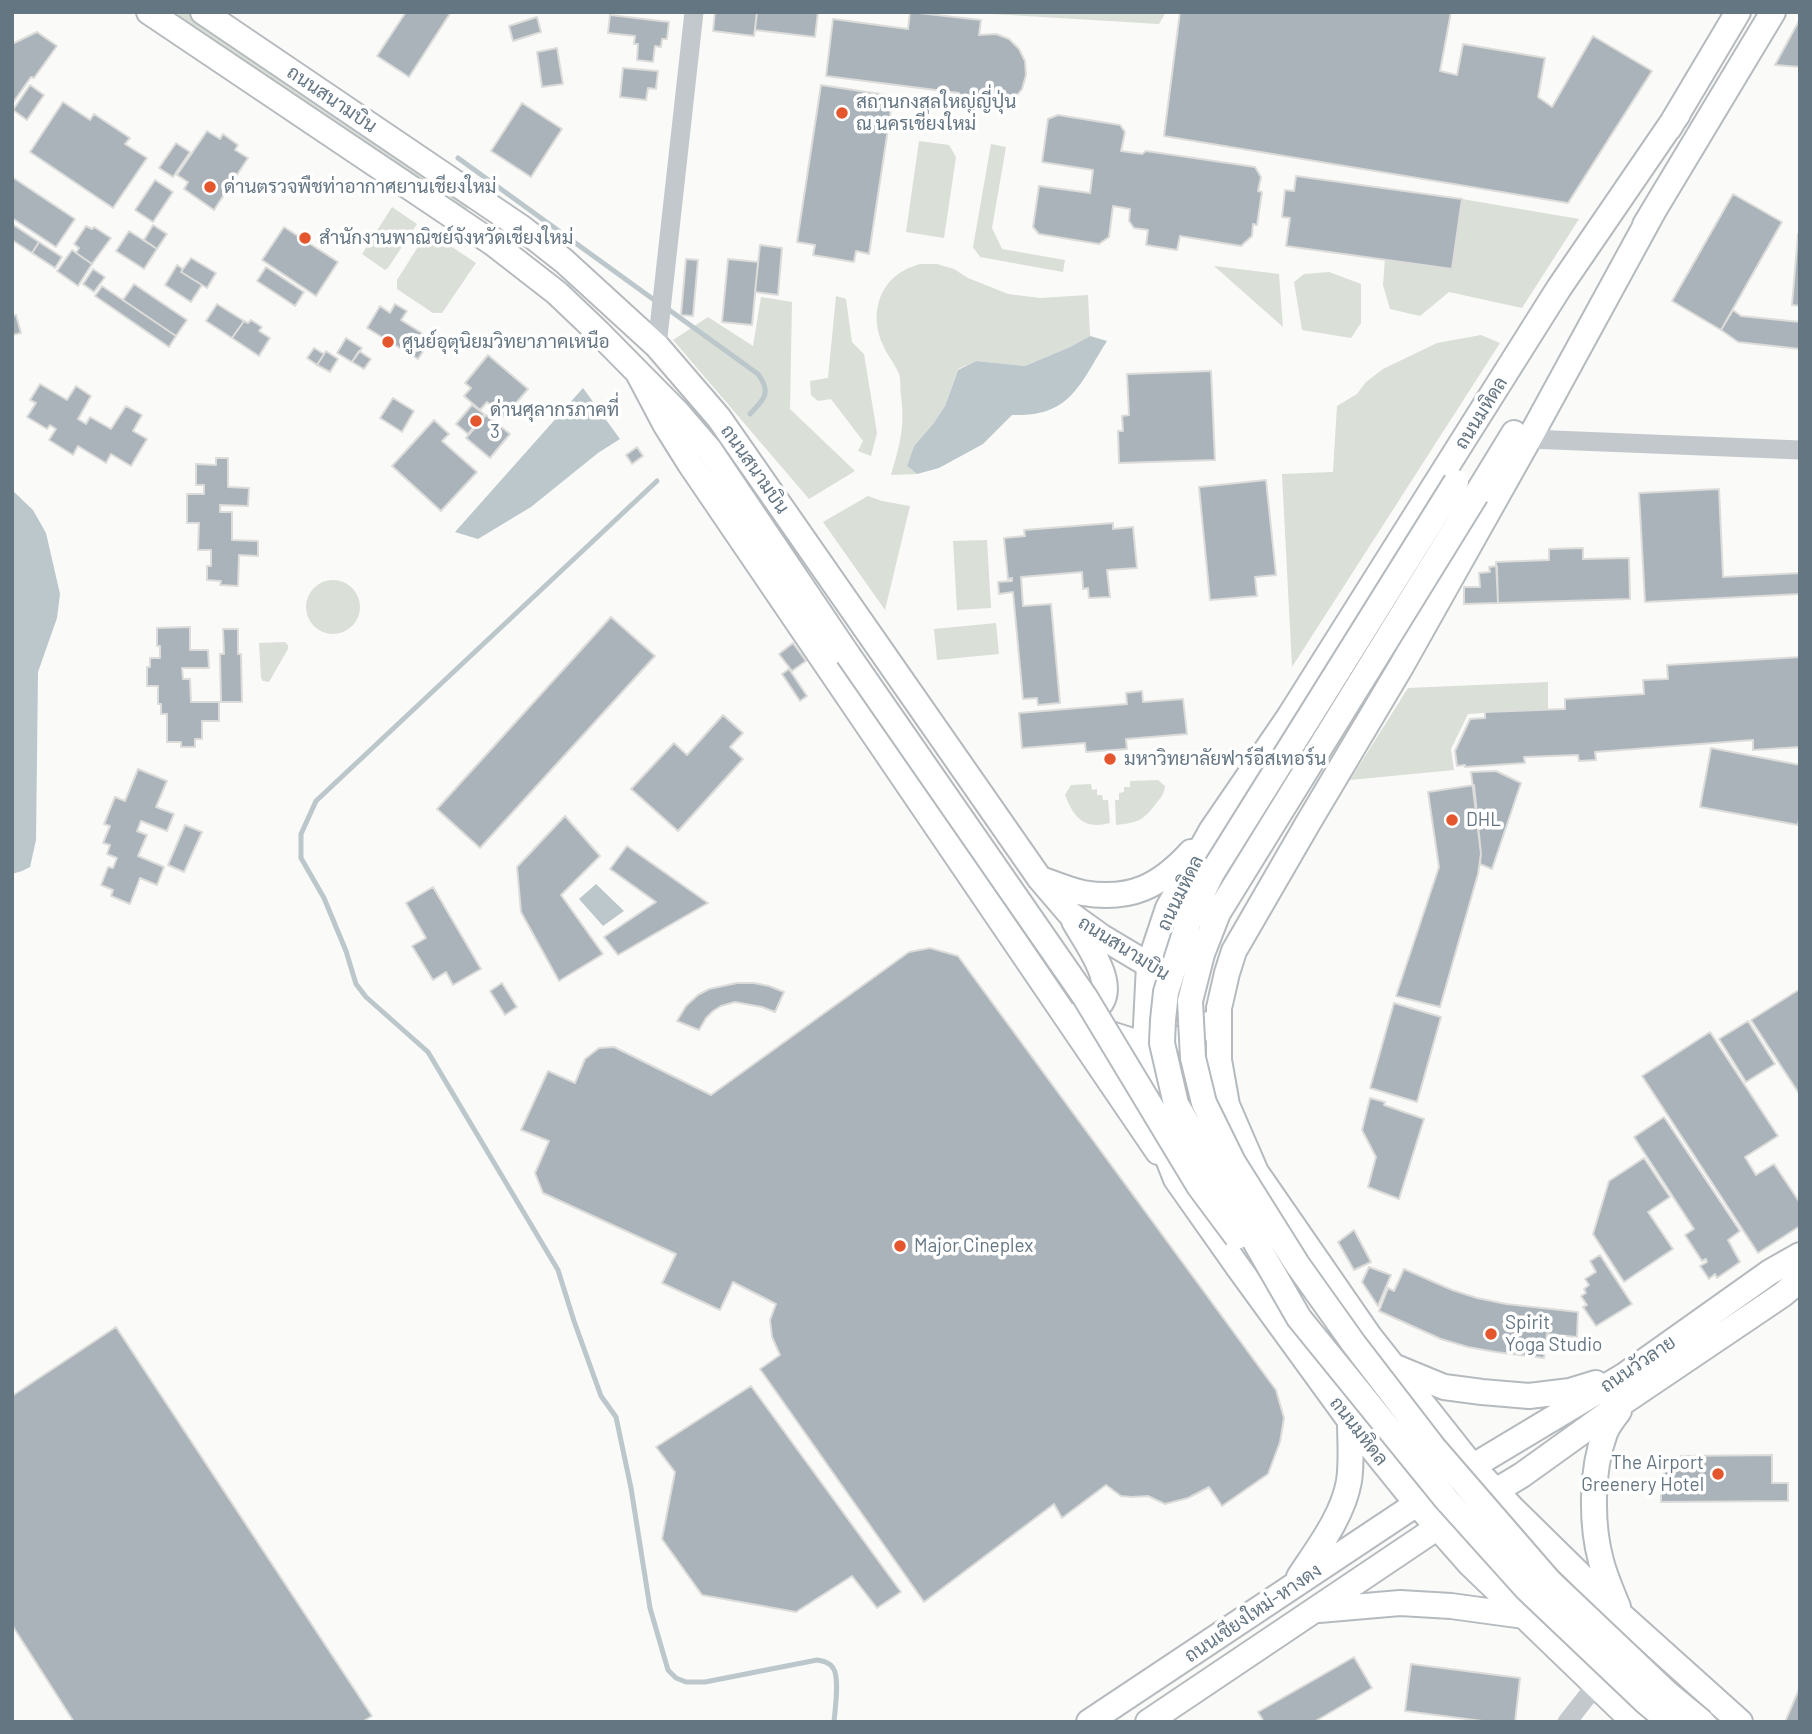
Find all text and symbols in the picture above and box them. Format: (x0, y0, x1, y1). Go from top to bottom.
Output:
street label: ถนนสนามบิน (283, 61, 381, 137)
place label: สถานกงสุลใหญ่ญี่ปุ่น ณ นครเชียงใหม่ (856, 91, 1016, 135)
marker: สถานกงสุลใหญ่ญี่ปุ่น ณ นครเชียงใหม่ (834, 105, 850, 121)
place label: ด่านตรวจพืชท่าอากาศยานเชียงใหม่ (224, 176, 496, 198)
marker: ด่านตรวจพืชท่าอากาศยานเชียงใหม่ (202, 179, 218, 195)
place label: สำนักงานพาณิชย์จังหวัดเชียงใหม่ (319, 227, 573, 249)
marker: สำนักงานพาณิชย์จังหวัดเชียงใหม่ (297, 230, 313, 246)
place label: ศูนย์อุตุนิยมวิทยาภาคเหนือ (402, 331, 610, 353)
marker: ศูนย์อุตุนิยมวิทยาภาคเหนือ (380, 334, 396, 350)
street label: ถนนมหิดล (1450, 373, 1512, 453)
place label: ด่านศุลากรภาคที่ 3 (490, 399, 619, 443)
marker: ด่านศุลากรภาคที่ 3 (468, 413, 484, 429)
street label: ถนนสนามบิน (716, 420, 794, 518)
place label: มหาวิทยาลัยฟาร์อีสเทอร์น (1124, 748, 1326, 770)
marker: มหาวิทยาลัยฟาร์อีสเทอร์น (1102, 751, 1118, 767)
place label: DHL (1466, 809, 1501, 831)
marker: DHL (1444, 812, 1460, 828)
street label: ถนนมหิดล (1152, 851, 1208, 935)
street label: ถนนสนามบิน (1074, 911, 1174, 985)
place label: Major Cineplex (914, 1235, 1033, 1257)
marker: Major Cineplex (892, 1238, 908, 1254)
place label: Spirit Yoga Studio (1505, 1312, 1602, 1356)
marker: Spirit Yoga Studio (1483, 1326, 1499, 1342)
street label: ถนนวัวลาย (1596, 1331, 1680, 1397)
street label: ถนนมหิดล (1325, 1392, 1393, 1470)
place label: The Airport Greenery Hotel (1581, 1452, 1704, 1496)
marker: The Airport Greenery Hotel (1710, 1466, 1726, 1482)
street label: ถนนเชียงใหม่-หางดง (1180, 1559, 1326, 1667)

